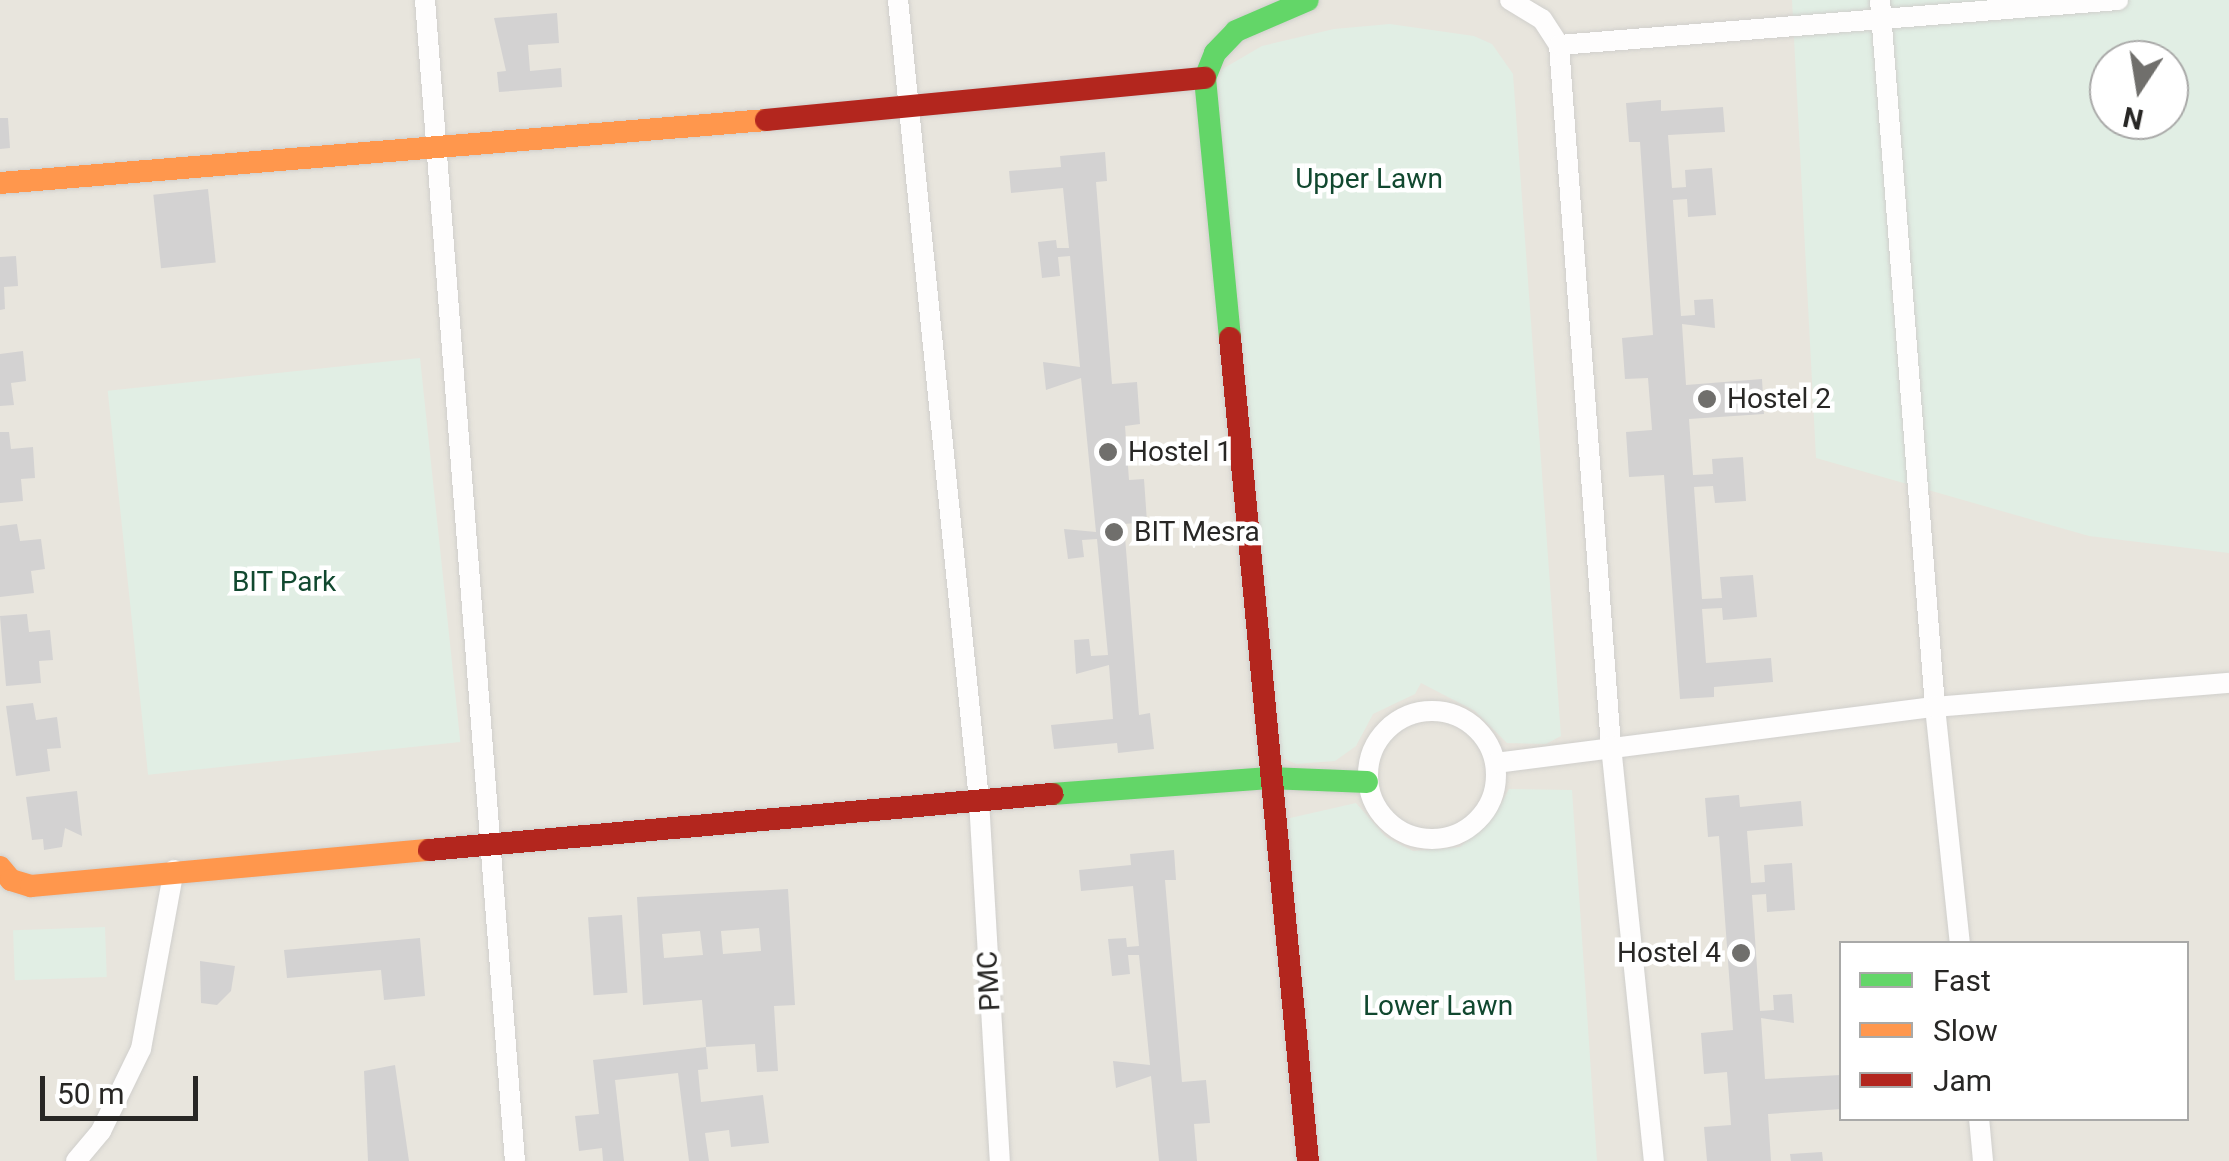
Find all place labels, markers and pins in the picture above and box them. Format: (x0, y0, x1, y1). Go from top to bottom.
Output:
place label: Hostel 2 (1727, 382, 1831, 416)
marker: Hostel 2 (1696, 388, 1718, 410)
place label: Hostel 1 (1128, 435, 1232, 469)
marker: Hostel 1 (1097, 441, 1119, 463)
place label: BIT Mesra (1134, 515, 1260, 549)
marker: BIT Mesra (1103, 521, 1125, 543)
place label: Hostel 4 (1617, 936, 1721, 970)
marker: Hostel 4 (1730, 942, 1752, 964)

